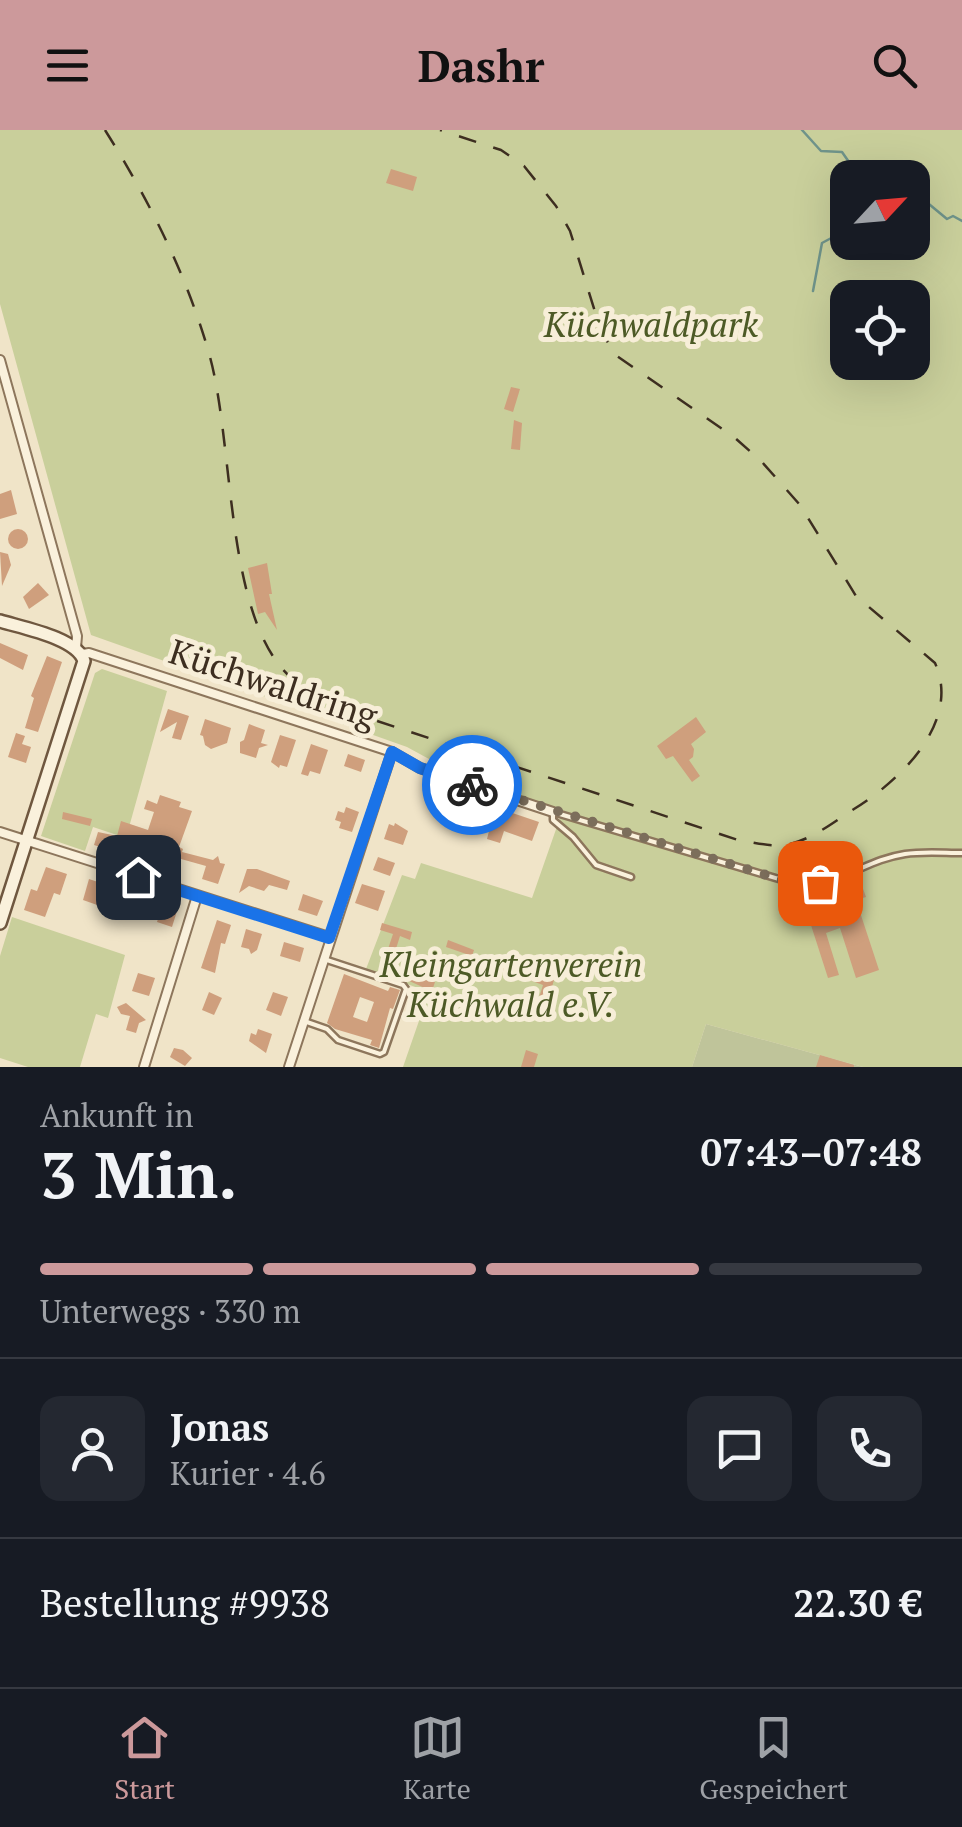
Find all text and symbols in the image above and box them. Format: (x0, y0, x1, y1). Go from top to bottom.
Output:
text: Dashr (418, 35, 544, 95)
icon: menu (40, 38, 95, 93)
icon: search (867, 38, 922, 93)
north arrow (830, 160, 930, 260)
map controls (830, 160, 930, 380)
button: locate (830, 280, 930, 380)
park label: Küchwaldpark (543, 301, 758, 347)
street label: Küchwaldring (164, 628, 384, 738)
courier (422, 735, 522, 835)
icon: bike (445, 758, 500, 813)
pin (96, 835, 181, 920)
pin (778, 841, 863, 926)
icon: home (111, 850, 166, 905)
icon: bag (793, 856, 848, 911)
park label: Kleingartenverein Küchwald e.V. (379, 941, 642, 1027)
text: Ankunft in (40, 1094, 194, 1136)
text: 07:43–07:48 (700, 1127, 922, 1177)
text: 3 Min. (40, 1130, 237, 1217)
text: Unterwegs · 330 m (40, 1290, 301, 1332)
button: person (40, 1396, 145, 1501)
button: chat (687, 1396, 792, 1501)
button: phone (817, 1396, 922, 1501)
text: Jonas (170, 1402, 269, 1452)
text: Kurier · 4.6 (170, 1452, 326, 1494)
text: Bestellung #9938 (40, 1578, 330, 1628)
text: 22.30 € (793, 1578, 922, 1628)
tab: Start (114, 1710, 175, 1807)
tab: Karte (403, 1710, 471, 1807)
tab: Gespeichert (699, 1710, 848, 1807)

